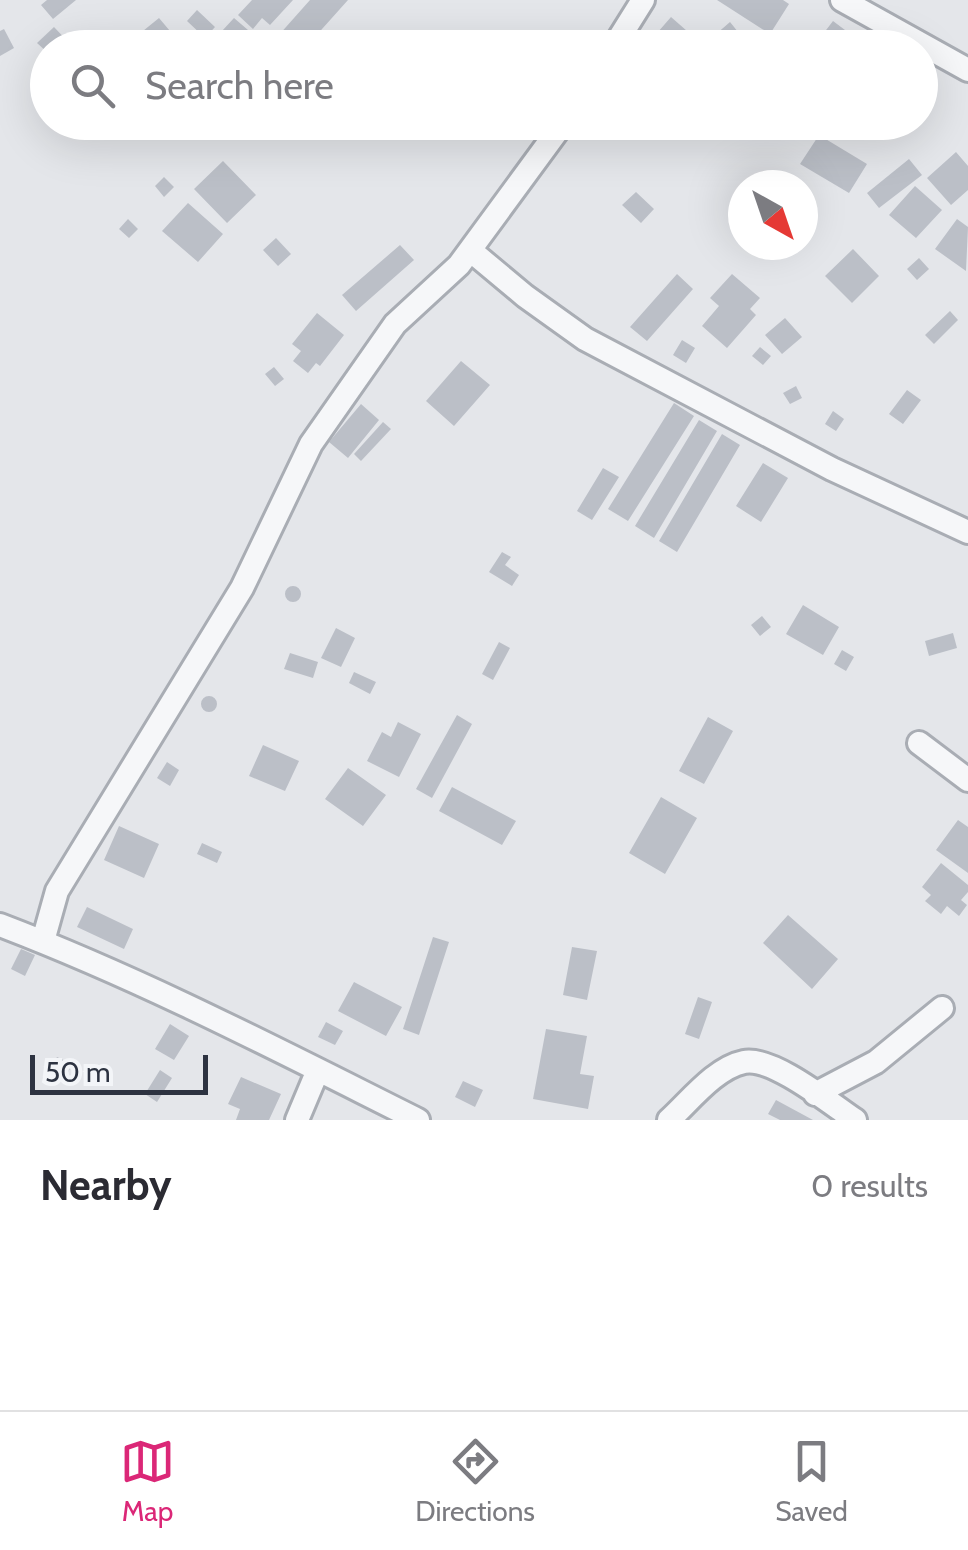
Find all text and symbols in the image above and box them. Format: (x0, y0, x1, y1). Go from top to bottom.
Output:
search box (30, 30, 938, 140)
icon: search (65, 58, 120, 113)
text: Search here (145, 62, 334, 109)
north arrow (728, 170, 818, 260)
scale bar (30, 1050, 208, 1094)
text: 50 m (45, 1055, 111, 1089)
text: Nearby (40, 1159, 172, 1211)
text: 0 results (811, 1166, 928, 1205)
tab: Map (120, 1434, 175, 1528)
tab: Directions (415, 1434, 535, 1528)
tab: Saved (775, 1434, 848, 1528)

